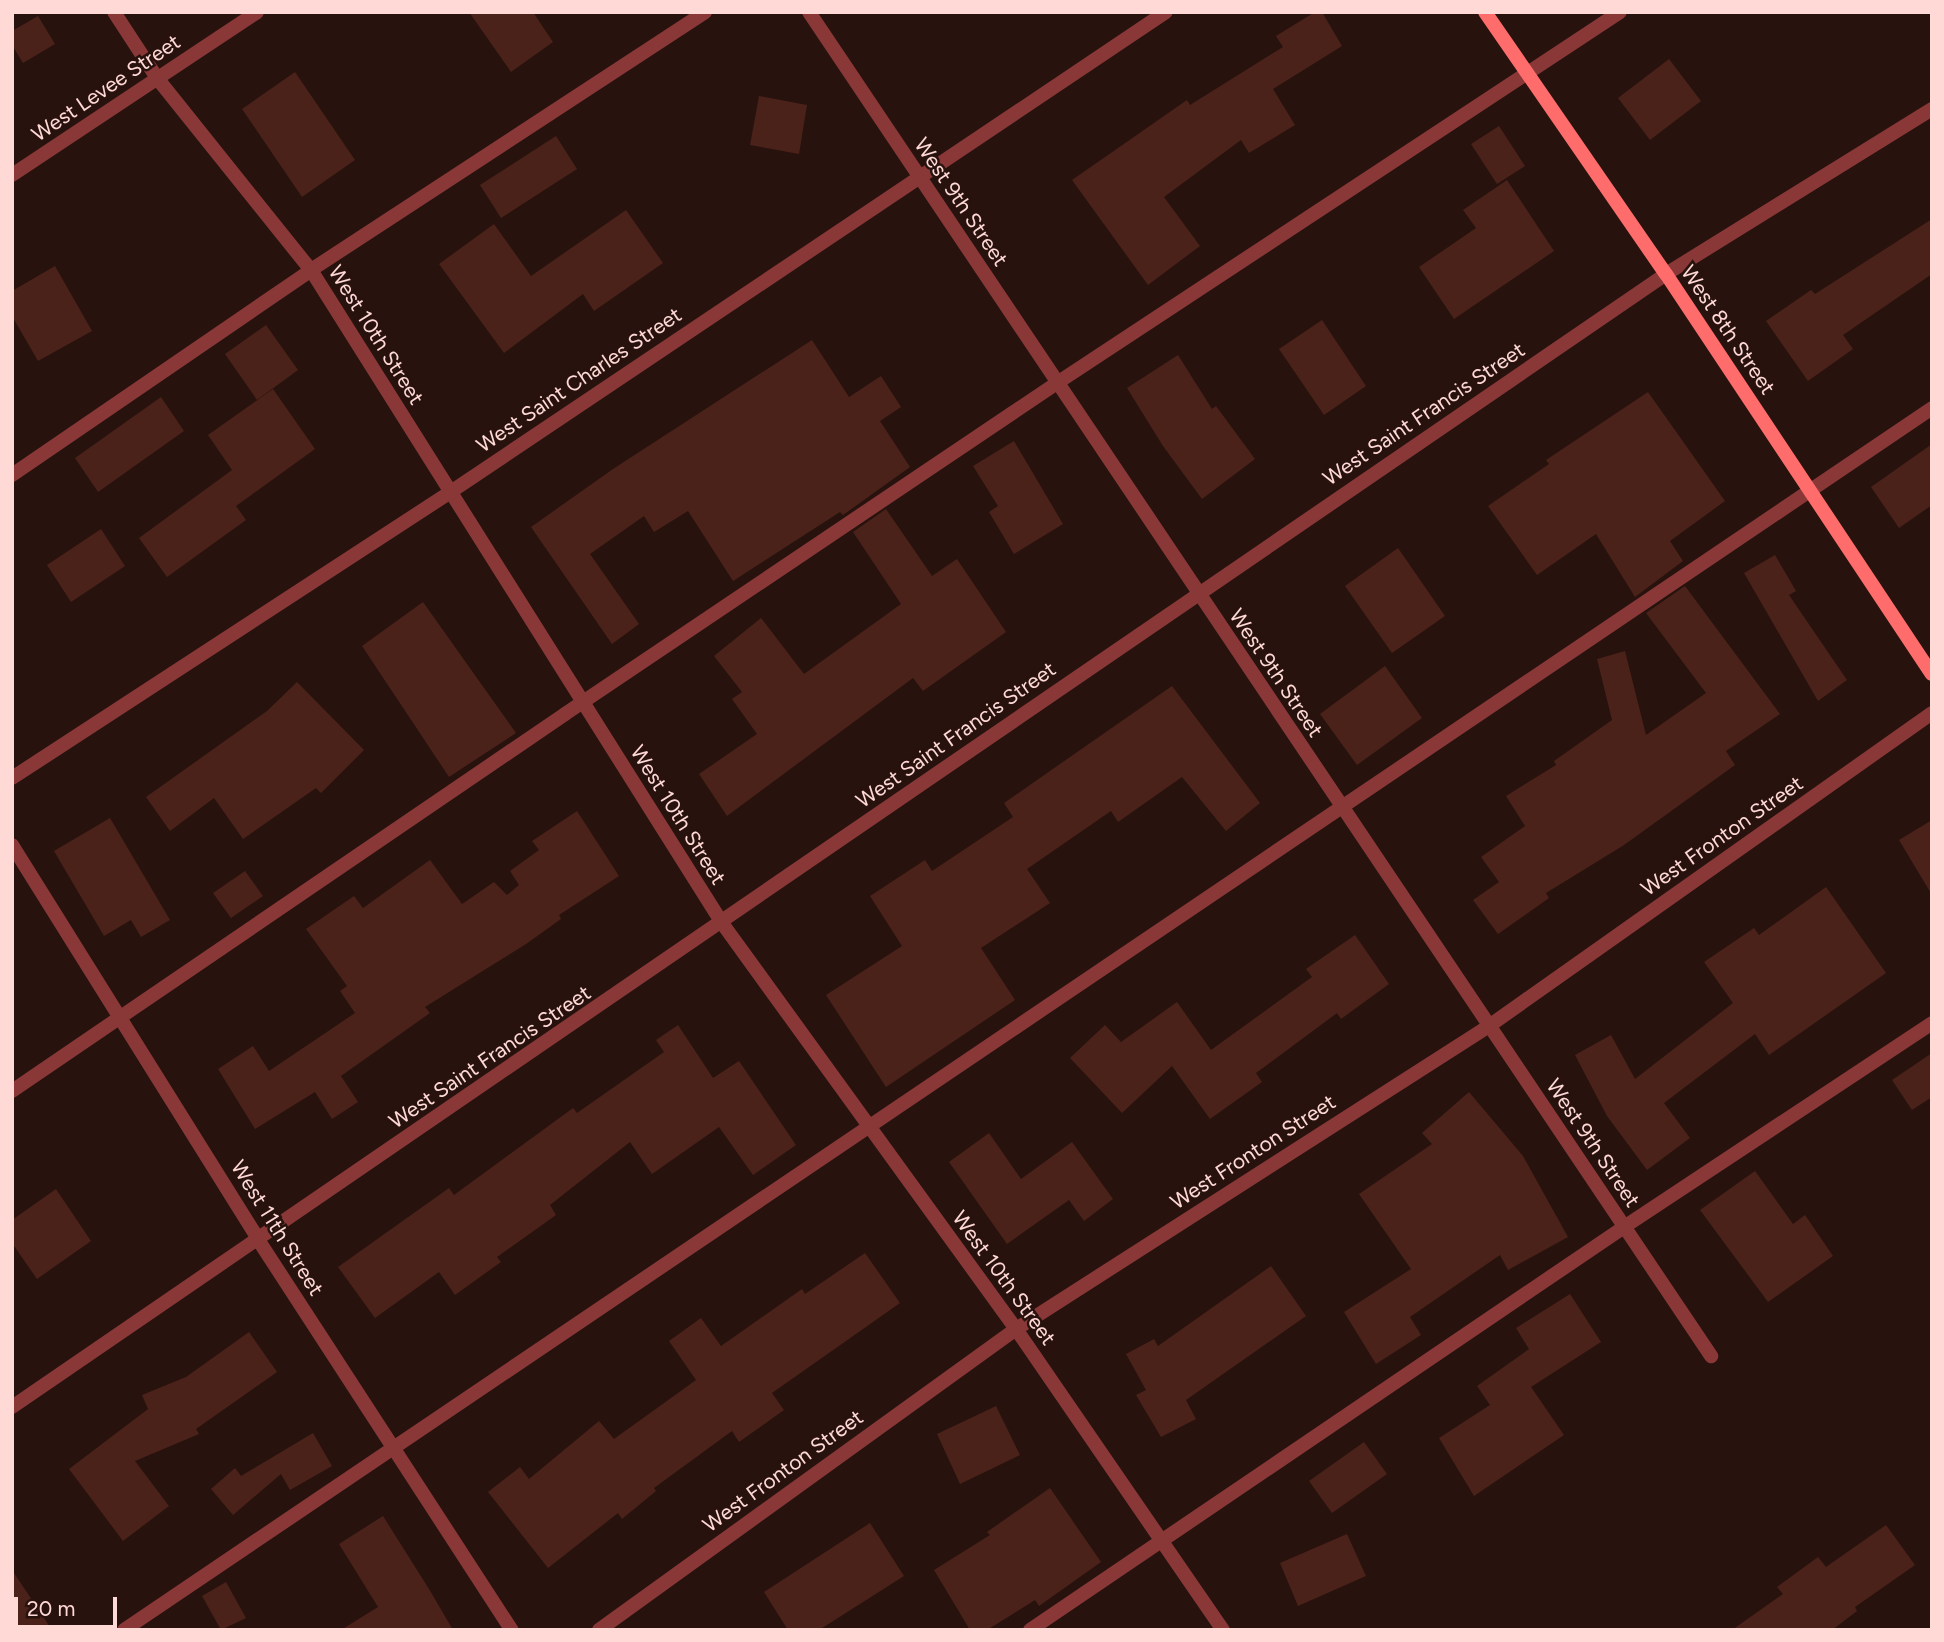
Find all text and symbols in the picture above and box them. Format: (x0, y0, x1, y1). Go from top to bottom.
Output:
street label: West Levee Street (27, 29, 185, 147)
street label: West 9th Street (909, 133, 1013, 271)
street label: West 10th Street (323, 261, 429, 409)
street label: West 8th Street (1676, 261, 1780, 399)
street label: West Saint Charles Street (472, 302, 686, 458)
street label: West Saint Francis Street (1318, 337, 1530, 491)
street label: West 9th Street (1224, 604, 1328, 742)
street label: West Saint Francis Street (851, 657, 1061, 813)
street label: West 10th Street (625, 741, 731, 889)
street label: West Fronton Street (1636, 771, 1808, 901)
street label: West Saint Francis Street (384, 980, 596, 1134)
street label: West 9th Street (1541, 1074, 1645, 1212)
street label: West Fronton Street (1166, 1089, 1340, 1215)
street label: West 11th Street (225, 1156, 329, 1300)
street label: West 10th Street (947, 1206, 1061, 1350)
street label: West Fronton Street (698, 1404, 868, 1538)
scale bar (18, 1582, 121, 1626)
text: 20 m (27, 1596, 75, 1621)

